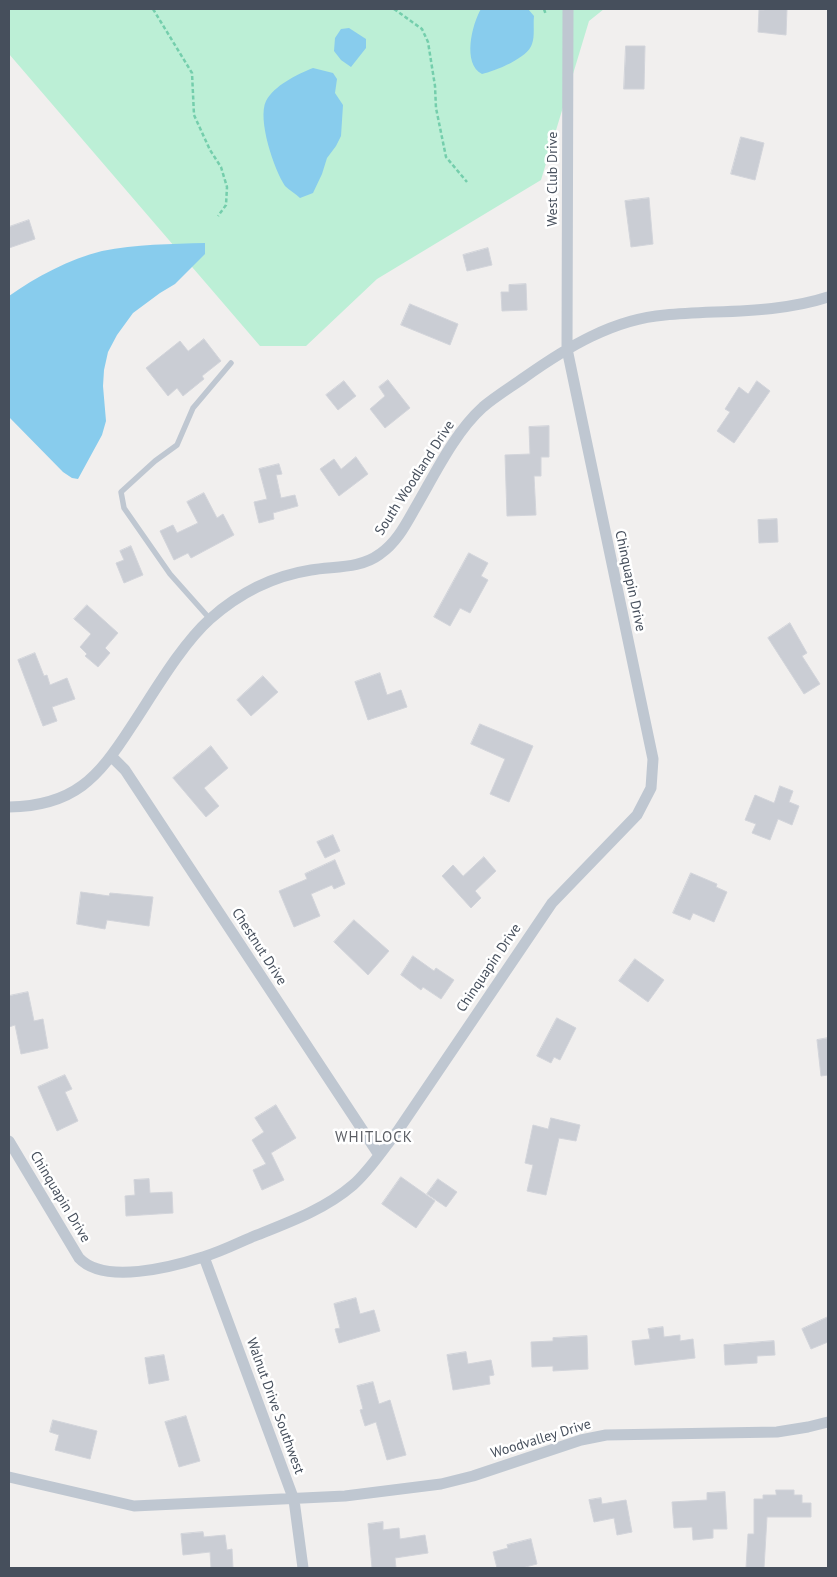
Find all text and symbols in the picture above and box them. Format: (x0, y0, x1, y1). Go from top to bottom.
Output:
street label: West Club Drive (545, 132, 561, 226)
street label: South Woodland Drive (372, 417, 458, 539)
street label: Chinquapin Drive (611, 529, 649, 633)
street label: Chestnut Drive (228, 905, 290, 989)
street label: Chinquapin Drive (453, 921, 525, 1015)
district label: WHITLOCK (334, 1129, 414, 1147)
street label: Chinquapin Drive (26, 1148, 94, 1246)
street label: Walnut Drive Southwest (243, 1336, 307, 1476)
street label: Woodvalley Drive (489, 1416, 593, 1462)

